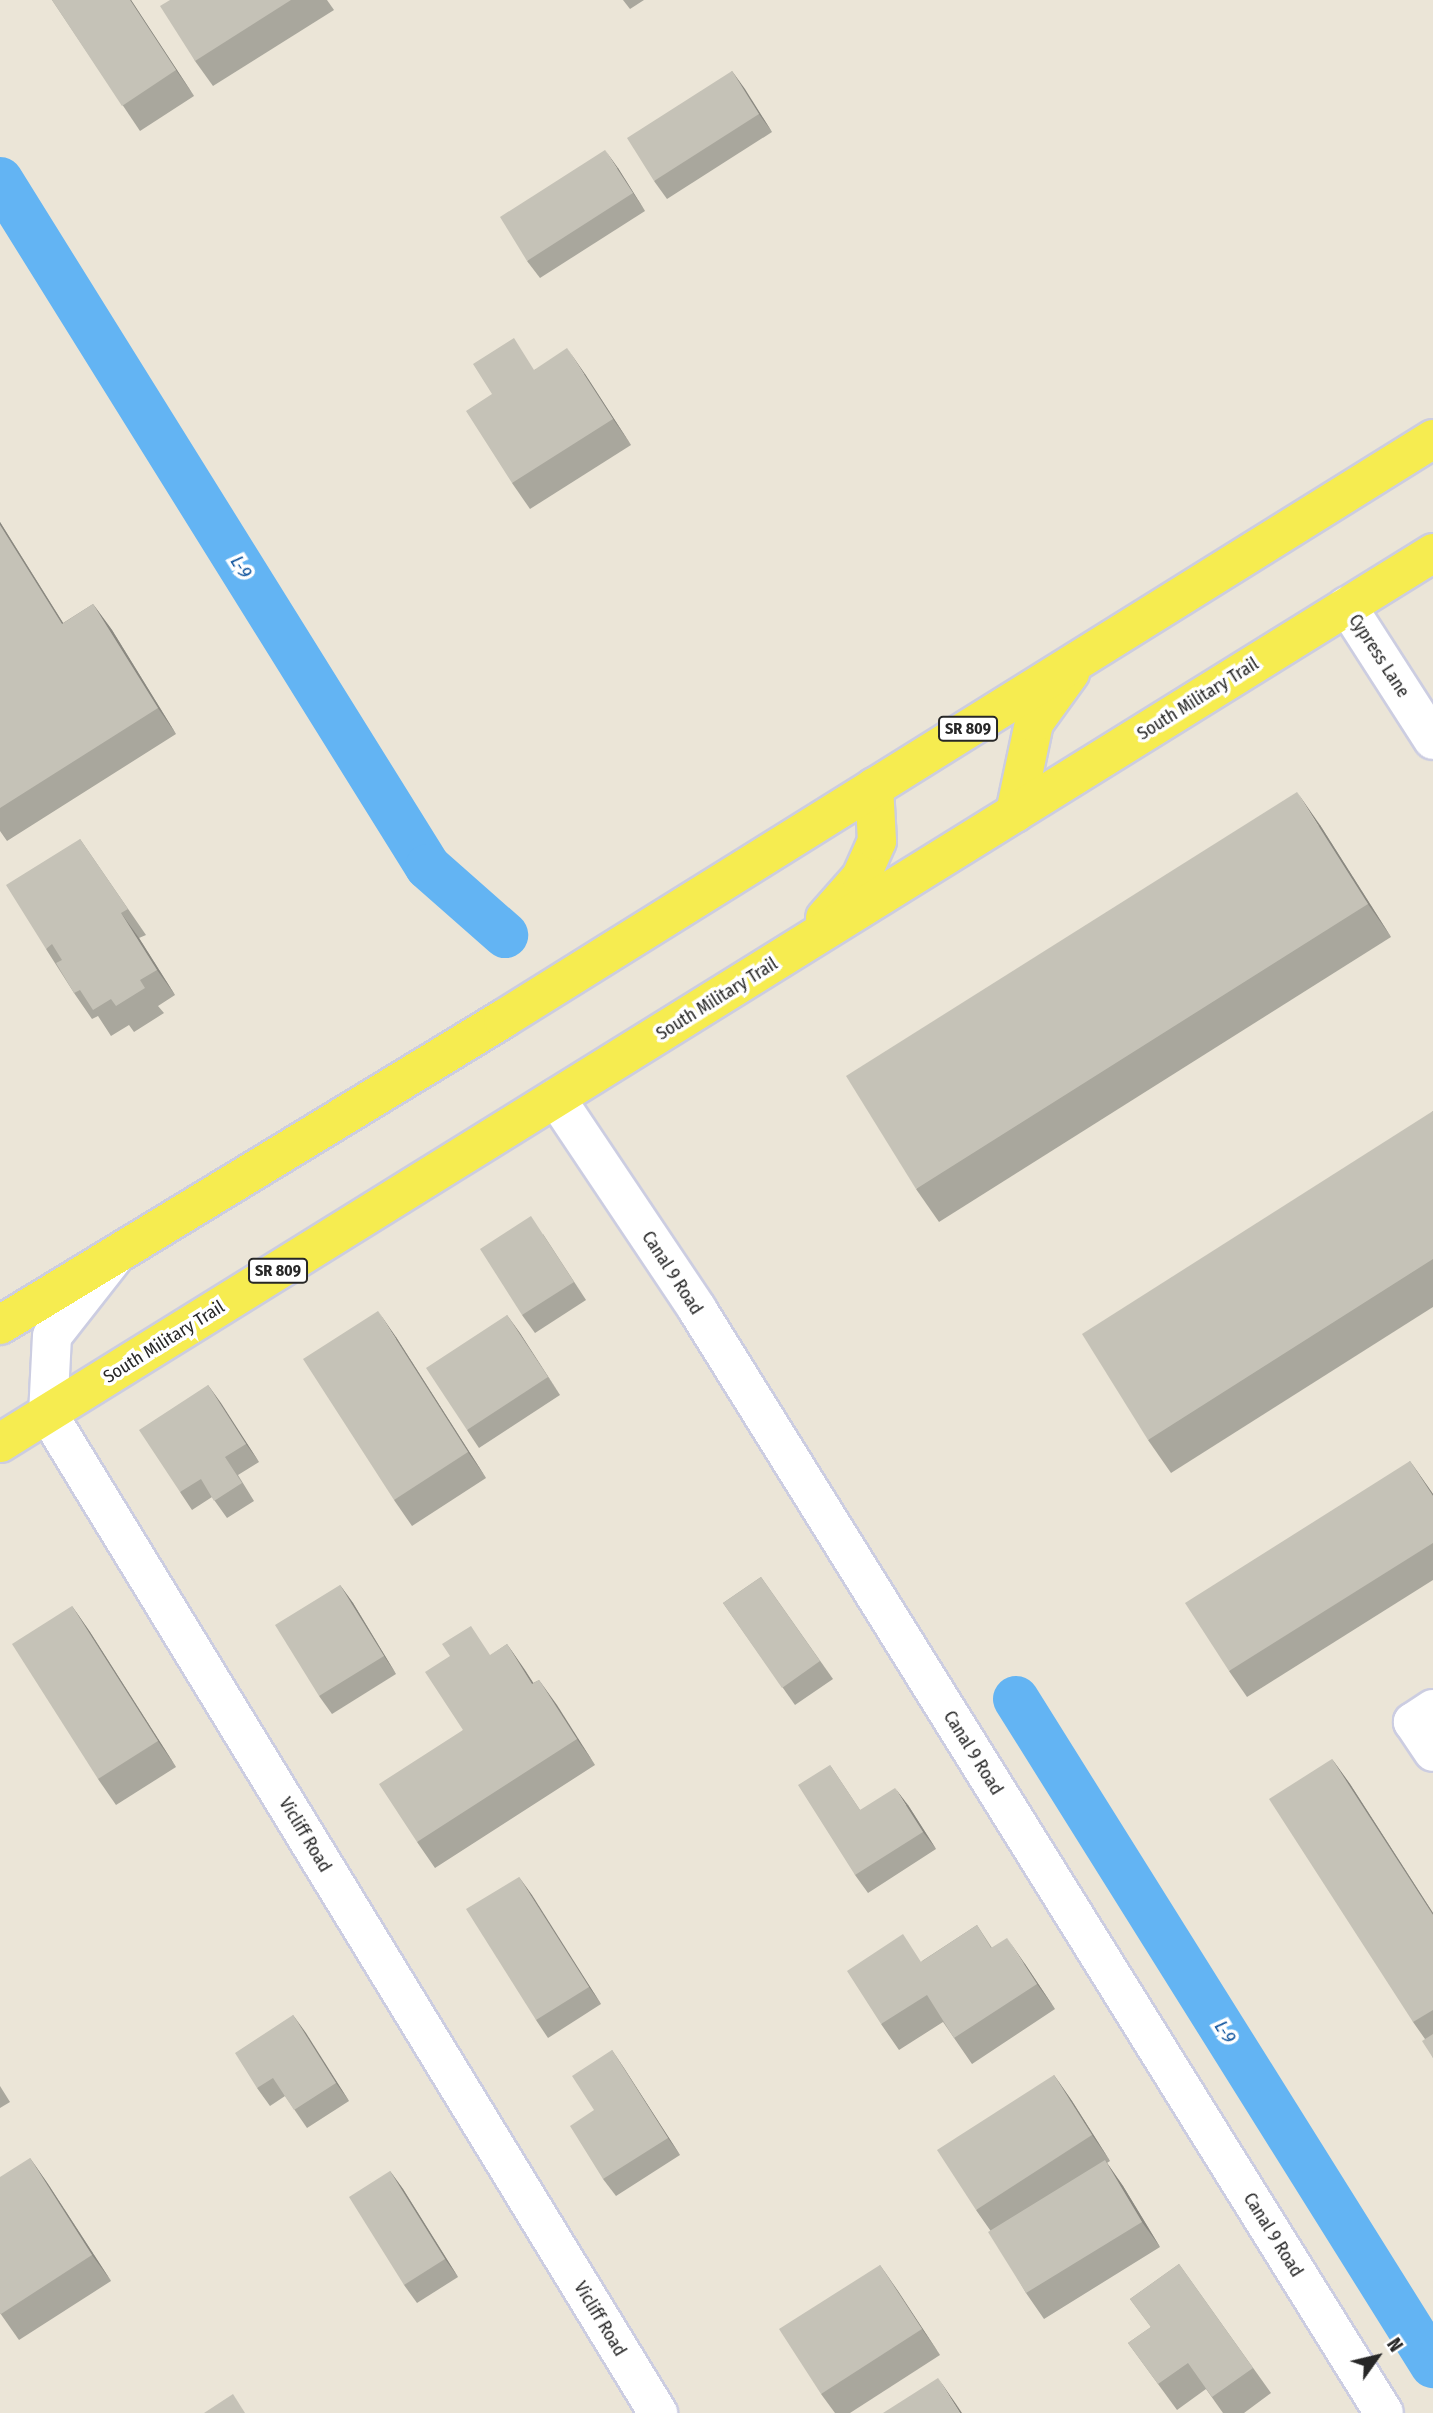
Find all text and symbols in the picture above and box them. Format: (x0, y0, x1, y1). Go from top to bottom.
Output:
water label: L-9 (225, 552, 257, 582)
street label: Cypress Lane (1344, 610, 1414, 702)
street label: South Military Trail (1133, 653, 1263, 745)
road number: SR 809 (936, 716, 1000, 742)
street label: South Military Trail (652, 953, 782, 1045)
street label: Canal 9 Road (637, 1227, 707, 1319)
road number: SR 809 (246, 1259, 310, 1284)
street label: South Military Trail (99, 1296, 229, 1388)
street label: Canal 9 Road (939, 1707, 1007, 1799)
street label: Vicliff Road (274, 1794, 336, 1876)
water label: L-9 (1209, 2017, 1241, 2047)
street label: Canal 9 Road (1239, 2189, 1307, 2281)
street label: Vicliff Road (569, 2278, 631, 2360)
north arrow (1342, 2322, 1412, 2392)
text: N (1382, 2334, 1408, 2356)

